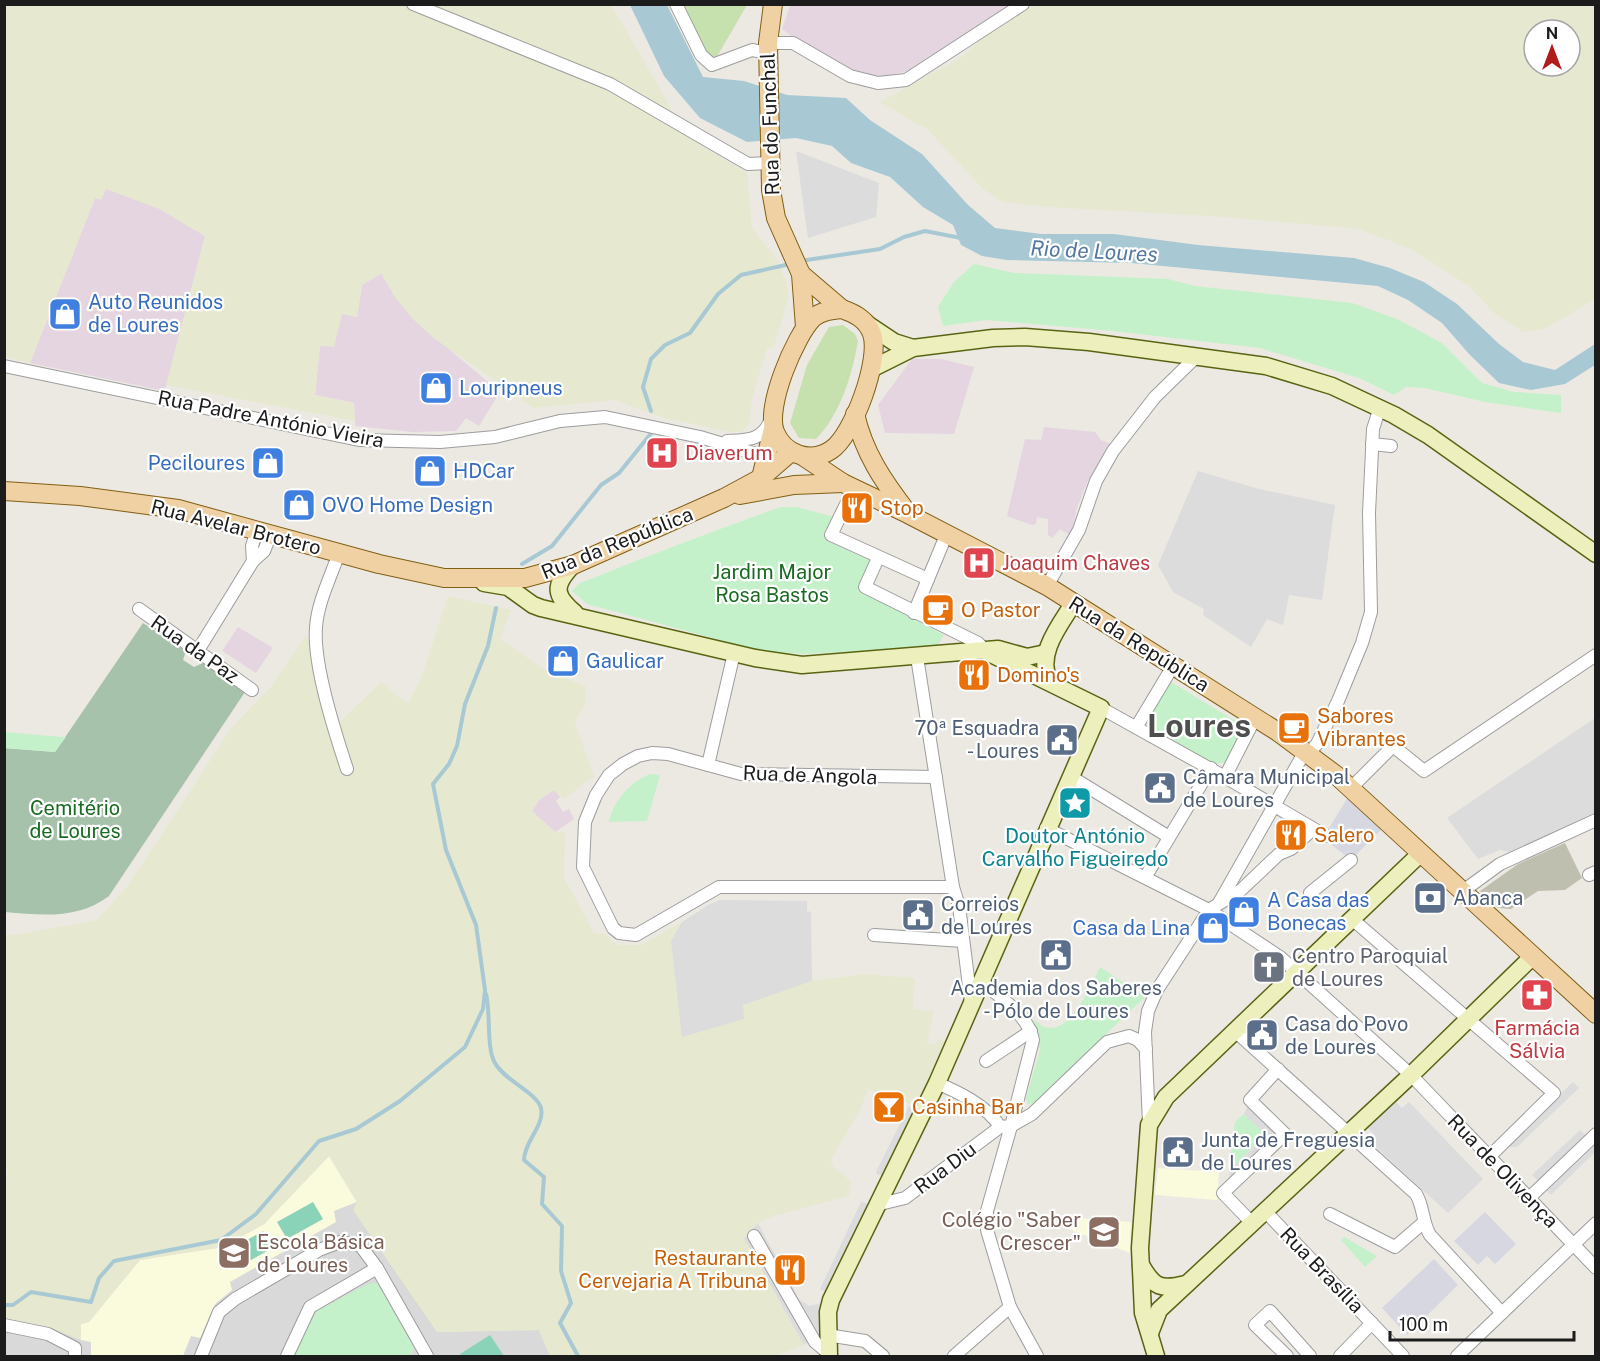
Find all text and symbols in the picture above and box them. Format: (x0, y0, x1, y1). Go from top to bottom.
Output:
north arrow (1522, 18, 1582, 78)
text: N (1546, 24, 1558, 43)
street label: Rua do Funchal (756, 52, 784, 196)
water label: Rio de Loures (1030, 235, 1158, 267)
place label: Auto Reunidos de Loures (88, 290, 223, 337)
shop icon: Auto Reunidos de Loures (47, 296, 83, 332)
shop icon: Louripneus (418, 370, 454, 406)
place label: Louripneus (459, 376, 563, 400)
street label: Rua Padre António Vieira (156, 385, 386, 453)
hospital icon: Diaverum (644, 435, 680, 471)
place label: Diaverum (685, 441, 773, 465)
shop icon: Peciloures (250, 445, 286, 481)
place label: Peciloures (148, 451, 245, 475)
shop icon: HDCar (412, 453, 448, 489)
place label: HDCar (453, 459, 515, 483)
shop icon: OVO Home Design (281, 487, 317, 523)
restaurant icon: Stop (839, 490, 875, 526)
place label: OVO Home Design (322, 493, 493, 517)
street label: Rua Avelar Brotero (148, 494, 324, 560)
place label: Stop (880, 496, 924, 520)
street label: Rua da República (538, 502, 696, 584)
hospital icon: Joaquim Chaves (961, 545, 997, 581)
place label: Joaquim Chaves (1002, 551, 1150, 575)
park label: Jardim Major Rosa Bastos (713, 560, 832, 607)
street label: Rua da República (1064, 591, 1214, 697)
cafe icon: O Pastor (920, 592, 956, 628)
place label: O Pastor (961, 598, 1041, 622)
street label: Rua da Paz (146, 610, 244, 688)
shop icon: Gaulicar (545, 643, 581, 679)
place label: Gaulicar (586, 649, 664, 673)
restaurant icon: Domino's (956, 657, 992, 693)
place label: Domino's (997, 663, 1080, 687)
place label: Sabores Vibrantes (1317, 704, 1406, 751)
district label: Loures (1147, 707, 1251, 744)
cafe icon: Sabores Vibrantes (1276, 710, 1312, 746)
place label: 70ª Esquadra - Loures (915, 716, 1039, 763)
public building icon: 70ª Esquadra - Loures (1044, 722, 1080, 758)
street label: Rua de Angola (742, 761, 878, 789)
place label: Câmara Municipal de Loures (1183, 765, 1350, 812)
public building icon: Câmara Municipal de Loures (1142, 770, 1178, 806)
place icon: Doutor António Carvalho Figueiredo (1057, 785, 1093, 821)
park label: Cemitério de Loures (29, 796, 121, 843)
restaurant icon: Salero (1273, 817, 1309, 853)
place label: Salero (1314, 823, 1374, 847)
place label: Doutor António Carvalho Figueiredo (982, 824, 1168, 871)
bank icon: Abanca (1412, 880, 1448, 916)
place label: Abanca (1453, 886, 1523, 910)
place label: A Casa das Bonecas (1267, 888, 1369, 935)
place label: Correios de Loures (941, 892, 1032, 939)
shop icon: A Casa das Bonecas (1226, 894, 1262, 930)
public building icon: Correios de Loures (900, 897, 936, 933)
shop icon: Casa da Lina (1195, 910, 1231, 946)
place label: Casa da Lina (1073, 916, 1190, 940)
public building icon: Academia dos Saberes - Pólo de Loures (1038, 937, 1074, 973)
place label: Centro Paroquial de Loures (1292, 944, 1448, 991)
church icon: Centro Paroquial de Loures (1251, 949, 1287, 985)
place label: Academia dos Saberes - Pólo de Loures (950, 976, 1162, 1023)
pharmacy icon: Farmácia Sálvia (1519, 977, 1555, 1013)
place label: Casa do Povo de Loures (1285, 1012, 1408, 1059)
place label: Farmácia Sálvia (1494, 1016, 1580, 1063)
public building icon: Casa do Povo de Loures (1244, 1017, 1280, 1053)
bar icon: Casinha Bar (871, 1089, 907, 1125)
place label: Casinha Bar (912, 1095, 1023, 1119)
street label: Rua de Olivença (1443, 1109, 1563, 1233)
place label: Junta de Freguesia de Loures (1201, 1128, 1375, 1175)
public building icon: Junta de Freguesia de Loures (1160, 1134, 1196, 1170)
street label: Rua Diu (909, 1137, 981, 1199)
place label: Colégio "Saber Crescer" (942, 1208, 1081, 1255)
school or university icon: Colégio "Saber Crescer" (1086, 1214, 1122, 1250)
street label: Rua Brasília (1275, 1222, 1369, 1318)
place label: Escola Básica de Loures (257, 1230, 385, 1277)
school or university icon: Escola Básica de Loures (216, 1235, 252, 1271)
place label: Restaurante Cervejaria A Tribuna (578, 1246, 767, 1293)
restaurant icon: Restaurante Cervejaria A Tribuna (772, 1252, 808, 1288)
scale bar (1390, 1304, 1574, 1342)
text: 100 m (1399, 1314, 1448, 1335)

